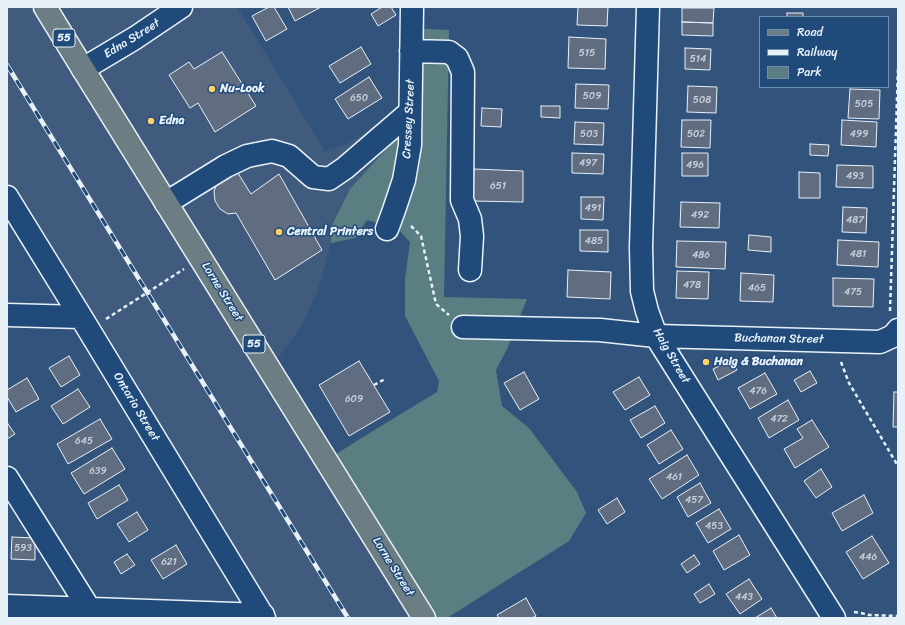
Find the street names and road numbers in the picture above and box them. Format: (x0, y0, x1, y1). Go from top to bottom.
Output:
street label: Edna Street (101, 16, 163, 62)
road number: 55 (53, 29, 75, 47)
street label: Cressey Street (400, 79, 418, 159)
street label: Lorne Street (198, 260, 246, 324)
street label: Haig Street (649, 326, 693, 386)
street label: Buchanan Street (734, 331, 824, 347)
road number: 55 (243, 335, 265, 353)
street label: Ontario Street (110, 370, 162, 444)
street label: Lorne Street (369, 535, 417, 599)

